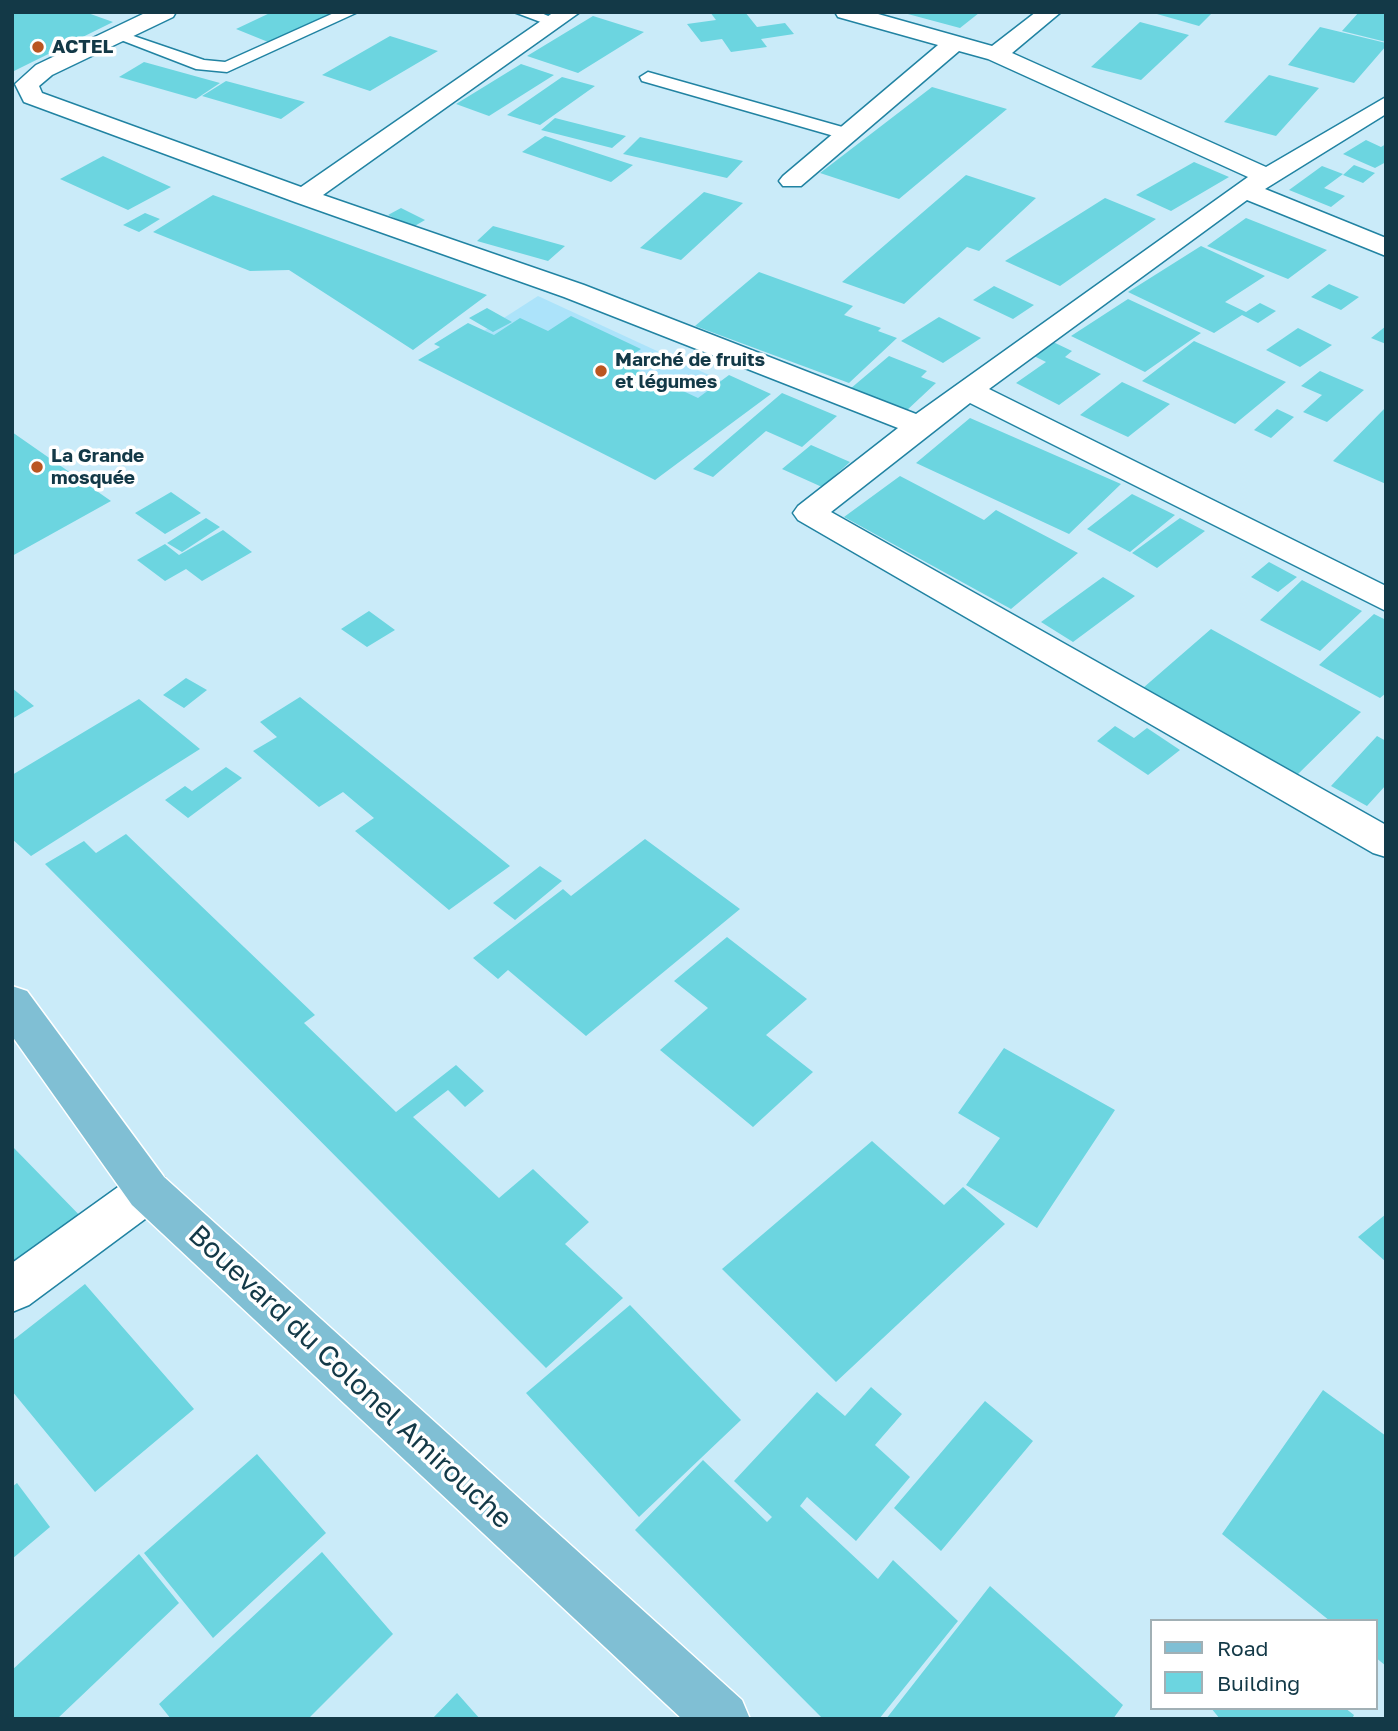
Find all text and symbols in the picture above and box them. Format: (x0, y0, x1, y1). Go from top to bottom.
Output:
place label: ACTEL (52, 36, 113, 58)
marker: ACTEL (30, 39, 46, 55)
place label: Marché de fruits et légumes (615, 349, 765, 393)
marker: Marché de fruits et légumes (593, 363, 609, 379)
place label: La Grande mosquée (51, 445, 144, 489)
marker: La Grande mosquée (29, 459, 45, 475)
street label: Bouevard du Colonel Amirouche (181, 1218, 519, 1536)
legend (1150, 1619, 1377, 1710)
text: Road (1217, 1635, 1268, 1661)
text: Building (1217, 1670, 1300, 1696)

